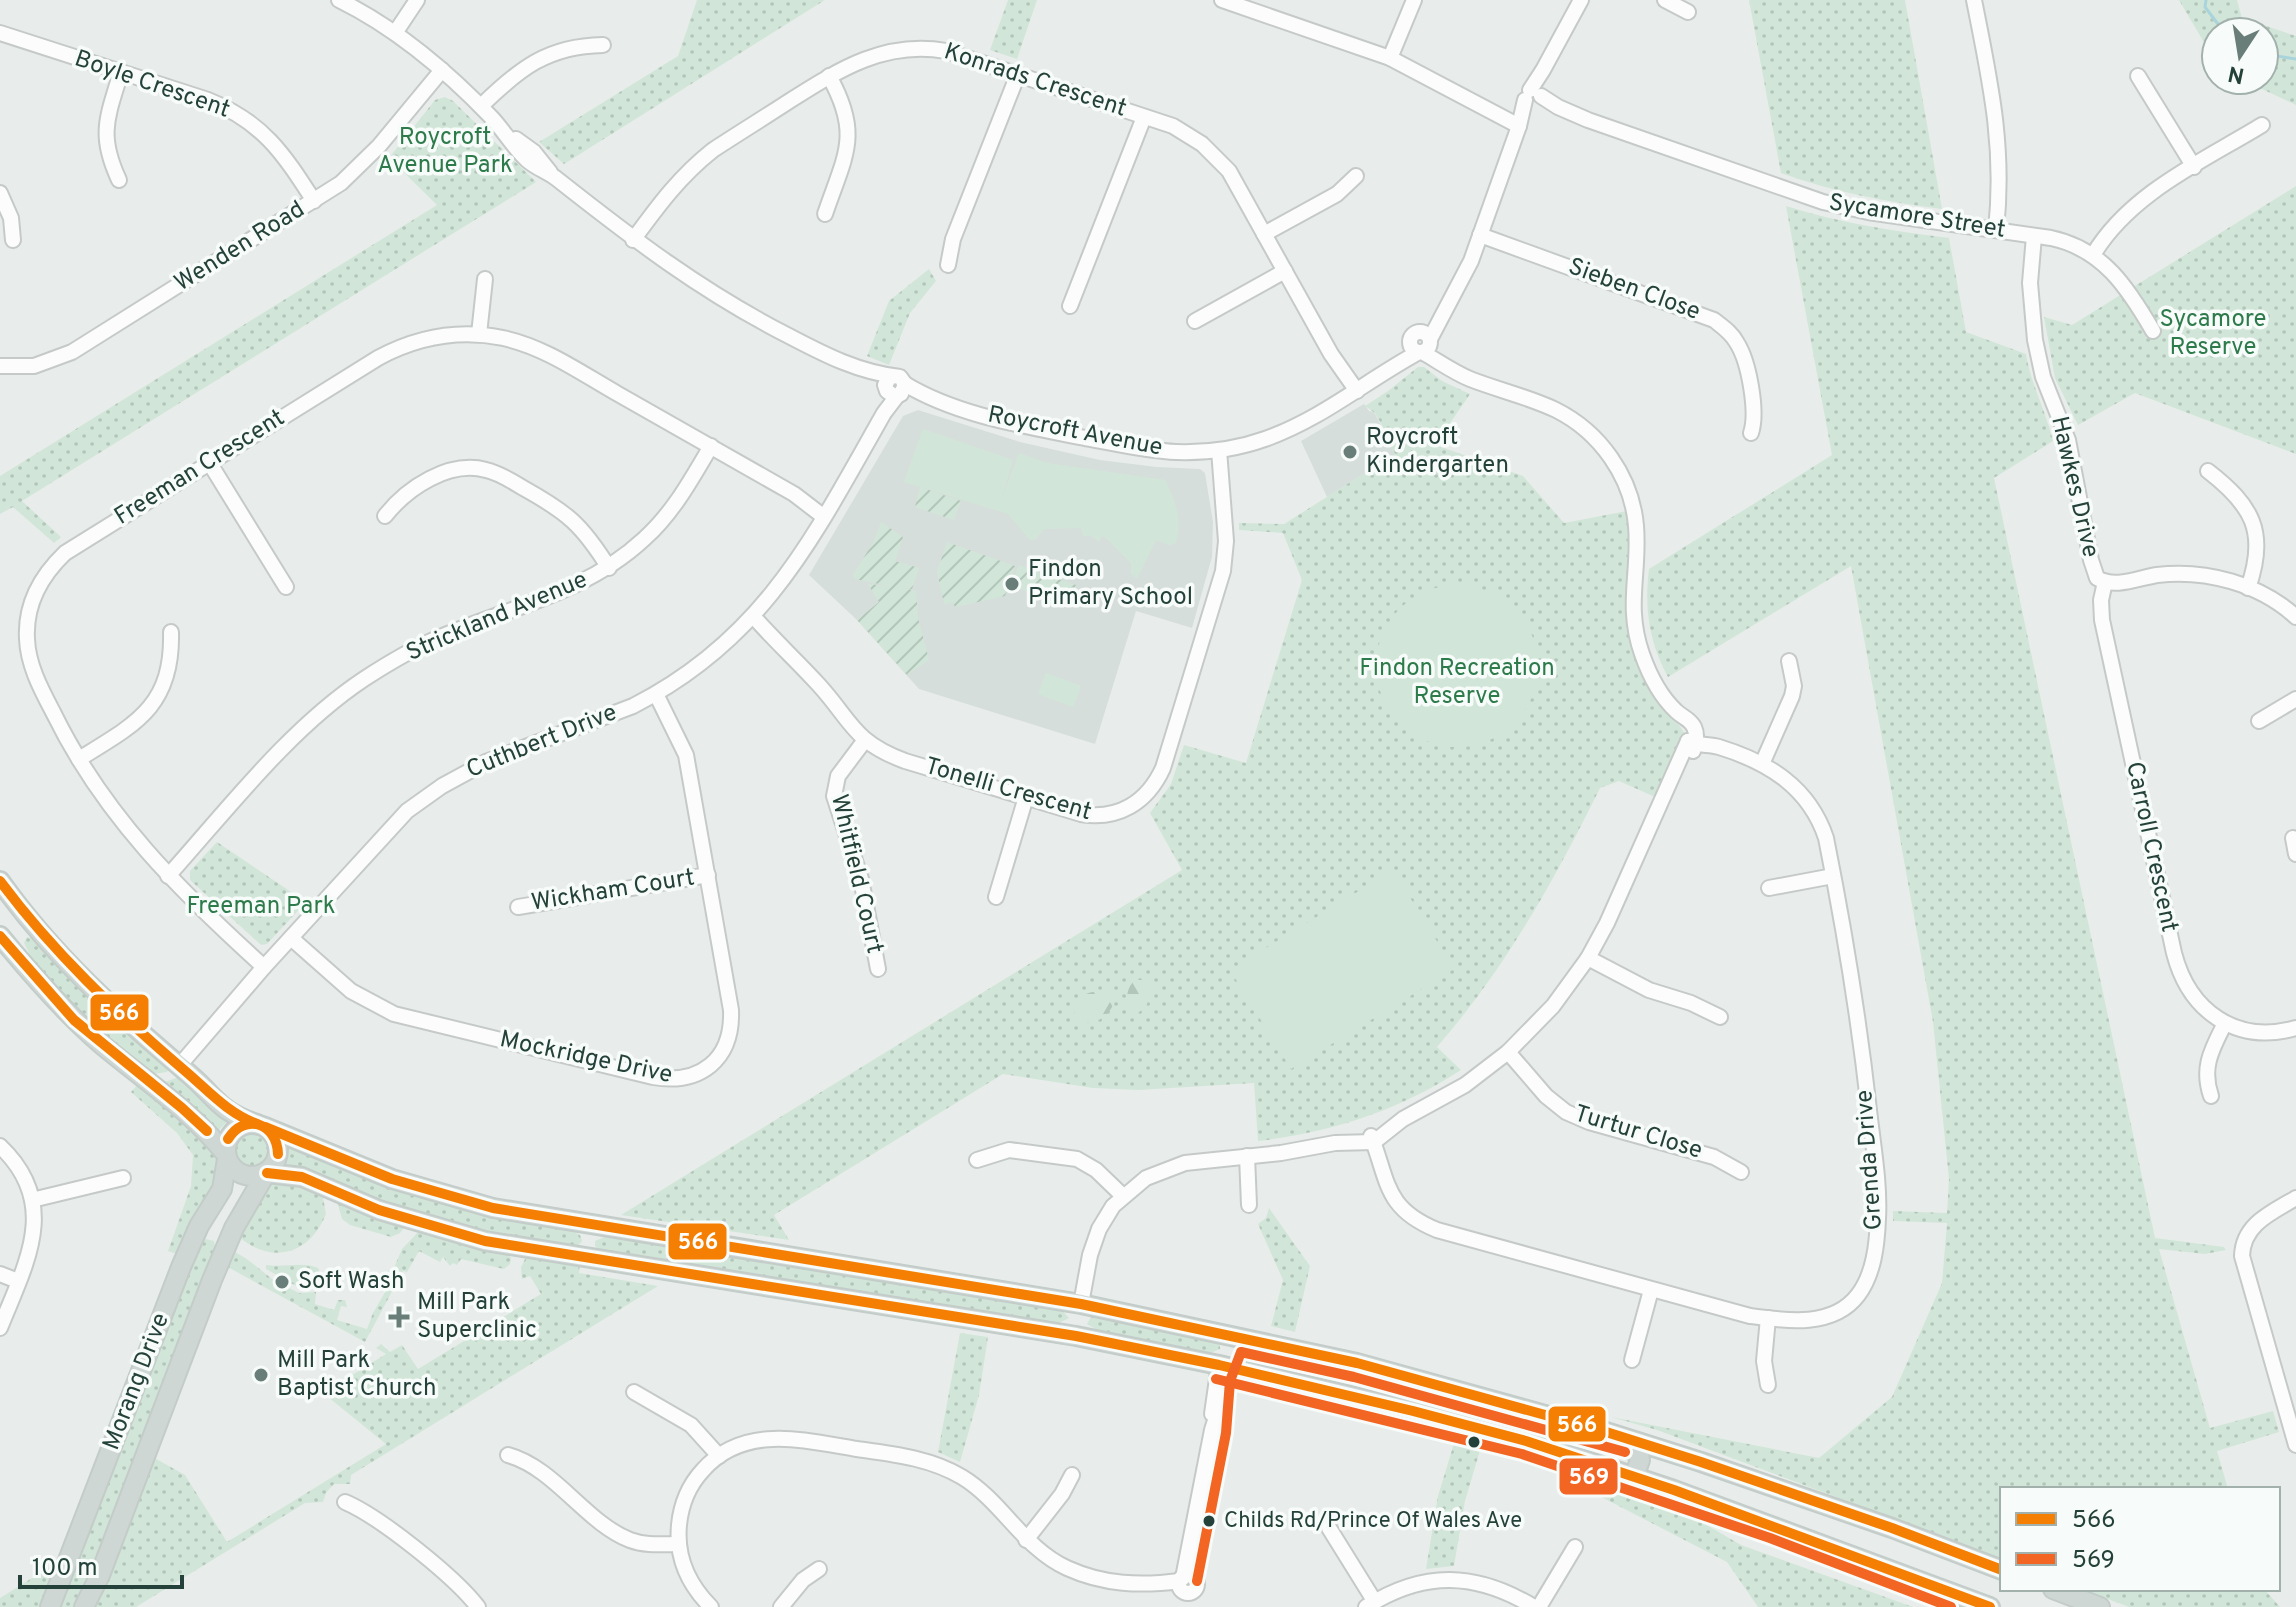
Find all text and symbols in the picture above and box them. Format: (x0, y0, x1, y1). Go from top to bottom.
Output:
north arrow (2200, 16, 2280, 96)
street label: Konrads Crescent (940, 37, 1130, 125)
street label: Boyle Crescent (70, 44, 234, 126)
text: N (2226, 58, 2247, 88)
park label: Roycroft Avenue Park (377, 123, 513, 181)
street label: Sycamore Street (1827, 188, 2007, 246)
street label: Wenden Road (169, 195, 311, 299)
street label: Sieben Close (1564, 252, 1704, 328)
park label: Sycamore Reserve (2160, 305, 2266, 363)
street label: Roycroft Avenue (985, 400, 1165, 464)
street label: Freeman Crescent (109, 404, 291, 532)
street label: Hawkes Drive (2043, 413, 2105, 561)
place label: Roycroft Kindergarten (1366, 423, 1509, 481)
marker: Roycroft Kindergarten (1341, 443, 1359, 461)
place label: Findon Primary School (1028, 555, 1193, 613)
street label: Strickland Avenue (402, 565, 592, 669)
marker: Findon Primary School (1003, 575, 1021, 593)
park label: Findon Recreation Reserve (1359, 654, 1555, 712)
street label: Cuthbert Drive (462, 698, 622, 786)
street label: Tonelli Crescent (921, 752, 1095, 828)
street label: Carroll Crescent (2118, 759, 2184, 935)
street label: Whitfield Court (823, 791, 889, 957)
street label: Wickham Court (529, 863, 697, 919)
park label: Freeman Park (187, 892, 336, 922)
line badge: 566 (89, 993, 150, 1032)
text: 566 (99, 1001, 139, 1028)
street label: Mockridge Drive (497, 1025, 675, 1091)
street label: Grenda Drive (1850, 1089, 1890, 1231)
street label: Turtur Close (1570, 1099, 1706, 1167)
line badge: 566 (667, 1222, 728, 1261)
text: 566 (678, 1230, 718, 1257)
place label: Soft Wash (298, 1267, 405, 1297)
marker: Soft Wash (273, 1273, 291, 1291)
place label: Mill Park Superclinic (417, 1288, 537, 1346)
marker: Mill Park Superclinic (388, 1306, 410, 1328)
street label: Morang Drive (97, 1309, 177, 1455)
place label: Mill Park Baptist Church (277, 1346, 437, 1404)
marker: Mill Park Baptist Church (252, 1366, 270, 1384)
line badge: 566 (1547, 1405, 1607, 1443)
text: 566 (1557, 1413, 1597, 1440)
unlabelled marker (1466, 1434, 1482, 1450)
line badge: 569 (1558, 1457, 1619, 1496)
text: 569 (1569, 1465, 1609, 1492)
legend (2000, 1487, 2280, 1591)
text: 566 (2072, 1506, 2116, 1536)
place label: Childs Rd/Prince Of Wales Ave (1224, 1508, 1522, 1535)
marker: Childs Rd/Prince Of Wales Ave (1201, 1513, 1217, 1529)
scale bar (20, 1539, 182, 1589)
text: 569 (2072, 1546, 2115, 1576)
text: 100 m (32, 1554, 98, 1584)

